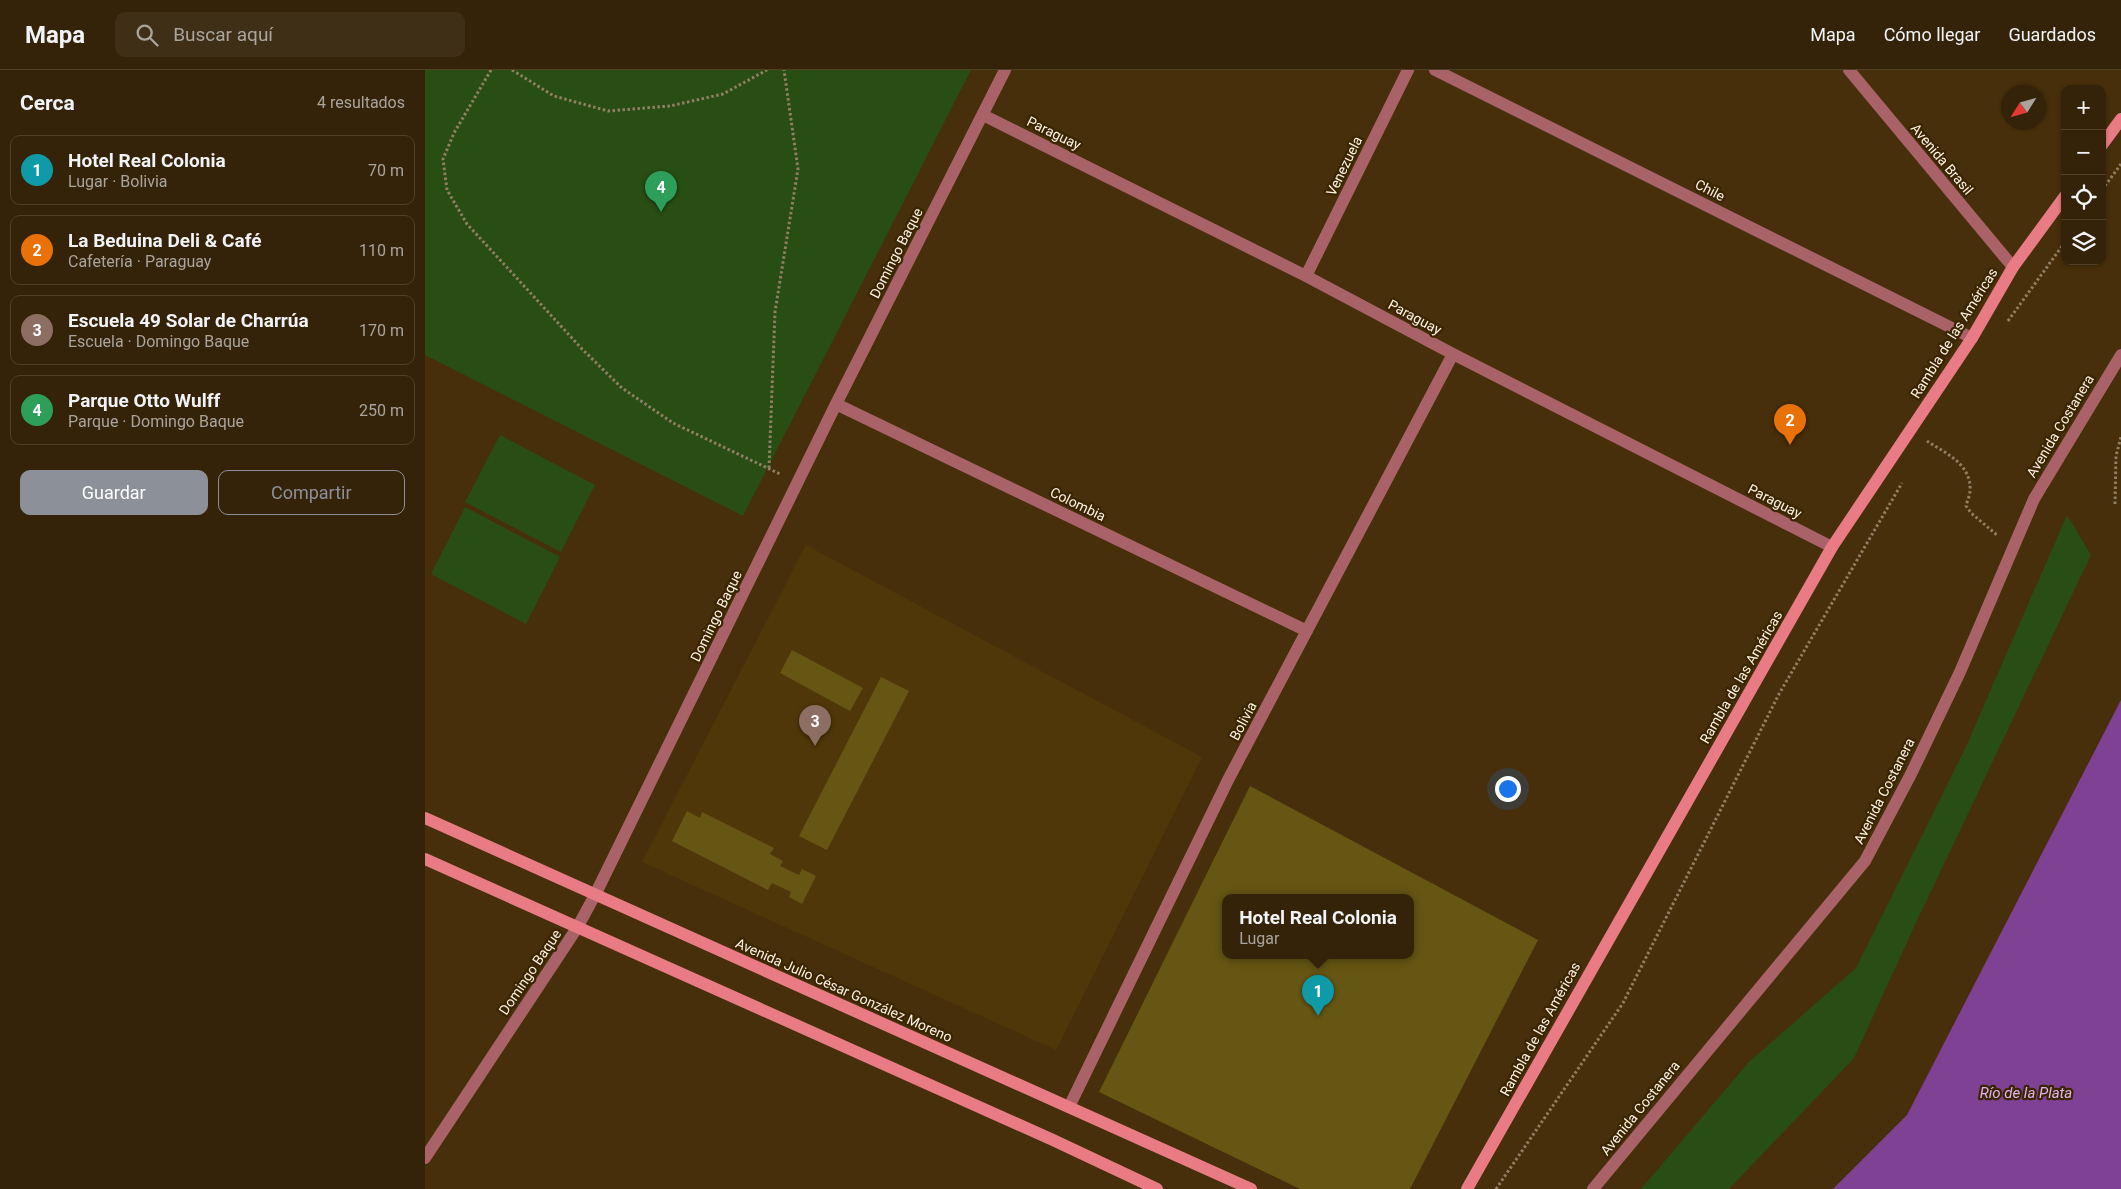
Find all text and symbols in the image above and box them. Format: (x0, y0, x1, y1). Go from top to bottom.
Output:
search box (115, 12, 465, 57)
text: Mapa (25, 21, 85, 49)
icon: search (133, 21, 161, 49)
text: Buscar aquí (173, 23, 273, 46)
text: Mapa (1810, 24, 1856, 45)
text: Cómo llegar (1884, 24, 1980, 45)
text: Guardados (2008, 24, 2096, 45)
north arrow (2001, 85, 2046, 130)
map controls (2061, 85, 2106, 265)
button: + (2061, 85, 2106, 130)
text: Cerca (20, 91, 75, 115)
text: 4 resultados (317, 93, 405, 112)
street label: Paraguay (1024, 113, 1084, 153)
street label: Avenida Brasil (1908, 120, 1976, 198)
button: − (2061, 130, 2106, 175)
street label: Venezuela (1323, 134, 1365, 198)
text: Hotel Real Colonia (68, 149, 226, 172)
text: 1 (32, 161, 42, 180)
text: 70 m (368, 161, 404, 180)
pin: 4 (645, 171, 677, 212)
text: Lugar · Bolivia (68, 172, 168, 191)
button: locate (2061, 175, 2106, 220)
street label: Chile (1693, 176, 1727, 204)
street label: Domingo Baque (866, 205, 926, 301)
button: layers (2061, 220, 2106, 265)
text: La Beduina Deli & Café (68, 229, 262, 252)
text: 2 (32, 241, 42, 260)
text: 110 m (359, 241, 404, 260)
text: Cafetería · Paraguay (68, 252, 211, 271)
street label: Rambla de las Américas (1907, 265, 2001, 401)
street label: Paraguay (1386, 296, 1445, 338)
text: Escuela 49 Solar de Charrúa (68, 309, 309, 332)
text: 3 (32, 321, 42, 340)
text: 170 m (359, 321, 404, 340)
text: Escuela · Domingo Baque (68, 332, 249, 351)
street label: Avenida Costanera (2023, 372, 2097, 480)
text: Parque Otto Wulff (68, 389, 220, 412)
text: 4 (32, 401, 42, 420)
text: 250 m (359, 401, 404, 420)
pin: 2 (1774, 404, 1806, 445)
text: Parque · Domingo Baque (68, 412, 244, 431)
button: Guardar (20, 470, 208, 515)
button: Compartir (218, 470, 405, 515)
street label: Paraguay (1745, 481, 1805, 522)
street label: Colombia (1048, 484, 1108, 524)
street label: Domingo Baque (687, 568, 745, 664)
street label: Rambla de las Américas (1696, 608, 1786, 746)
street label: Bolivia (1226, 699, 1260, 743)
pin: 3 (799, 705, 831, 746)
street label: Avenida Costanera (1850, 735, 1918, 847)
your location (1495, 776, 1521, 802)
popup (1222, 894, 1414, 959)
text: Hotel Real Colonia (1239, 906, 1397, 929)
street label: Domingo Baque (496, 926, 564, 1018)
text: Lugar (1239, 929, 1279, 948)
street label: Avenida Julio César González Moreno (733, 935, 955, 1045)
street label: Rambla de las Américas (1497, 959, 1583, 1099)
pin: 1 (1302, 975, 1334, 1016)
street label: Avenida Costanera (1597, 1058, 1683, 1158)
water label: Río de la Plata (1980, 1084, 2072, 1102)

